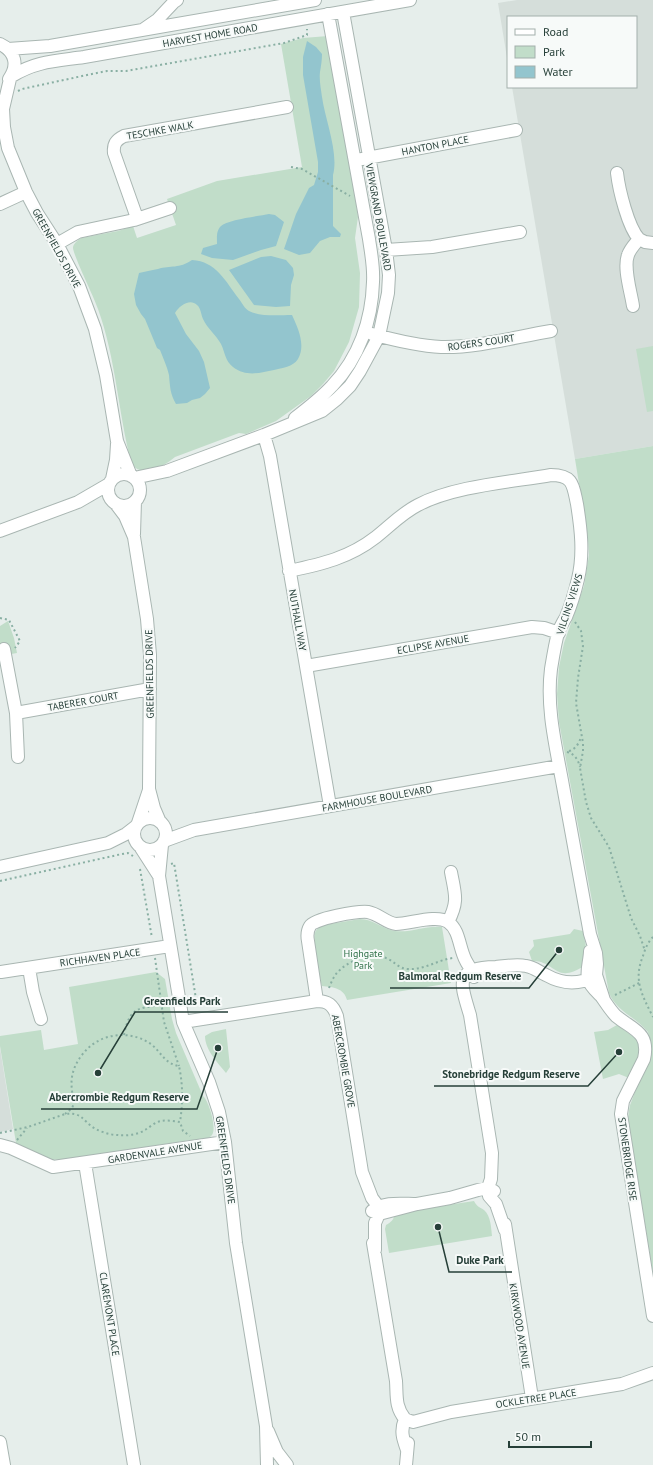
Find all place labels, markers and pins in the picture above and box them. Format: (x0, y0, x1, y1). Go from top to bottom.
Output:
callout: Balmoral Redgum Reserve (390, 965, 529, 988)
callout: Greenfields Park (135, 989, 228, 1012)
callout: Stonebridge Redgum Reserve (434, 1063, 588, 1086)
callout: Abercrombie Redgum Reserve (41, 1086, 197, 1109)
callout: Duke Park (449, 1249, 512, 1272)

